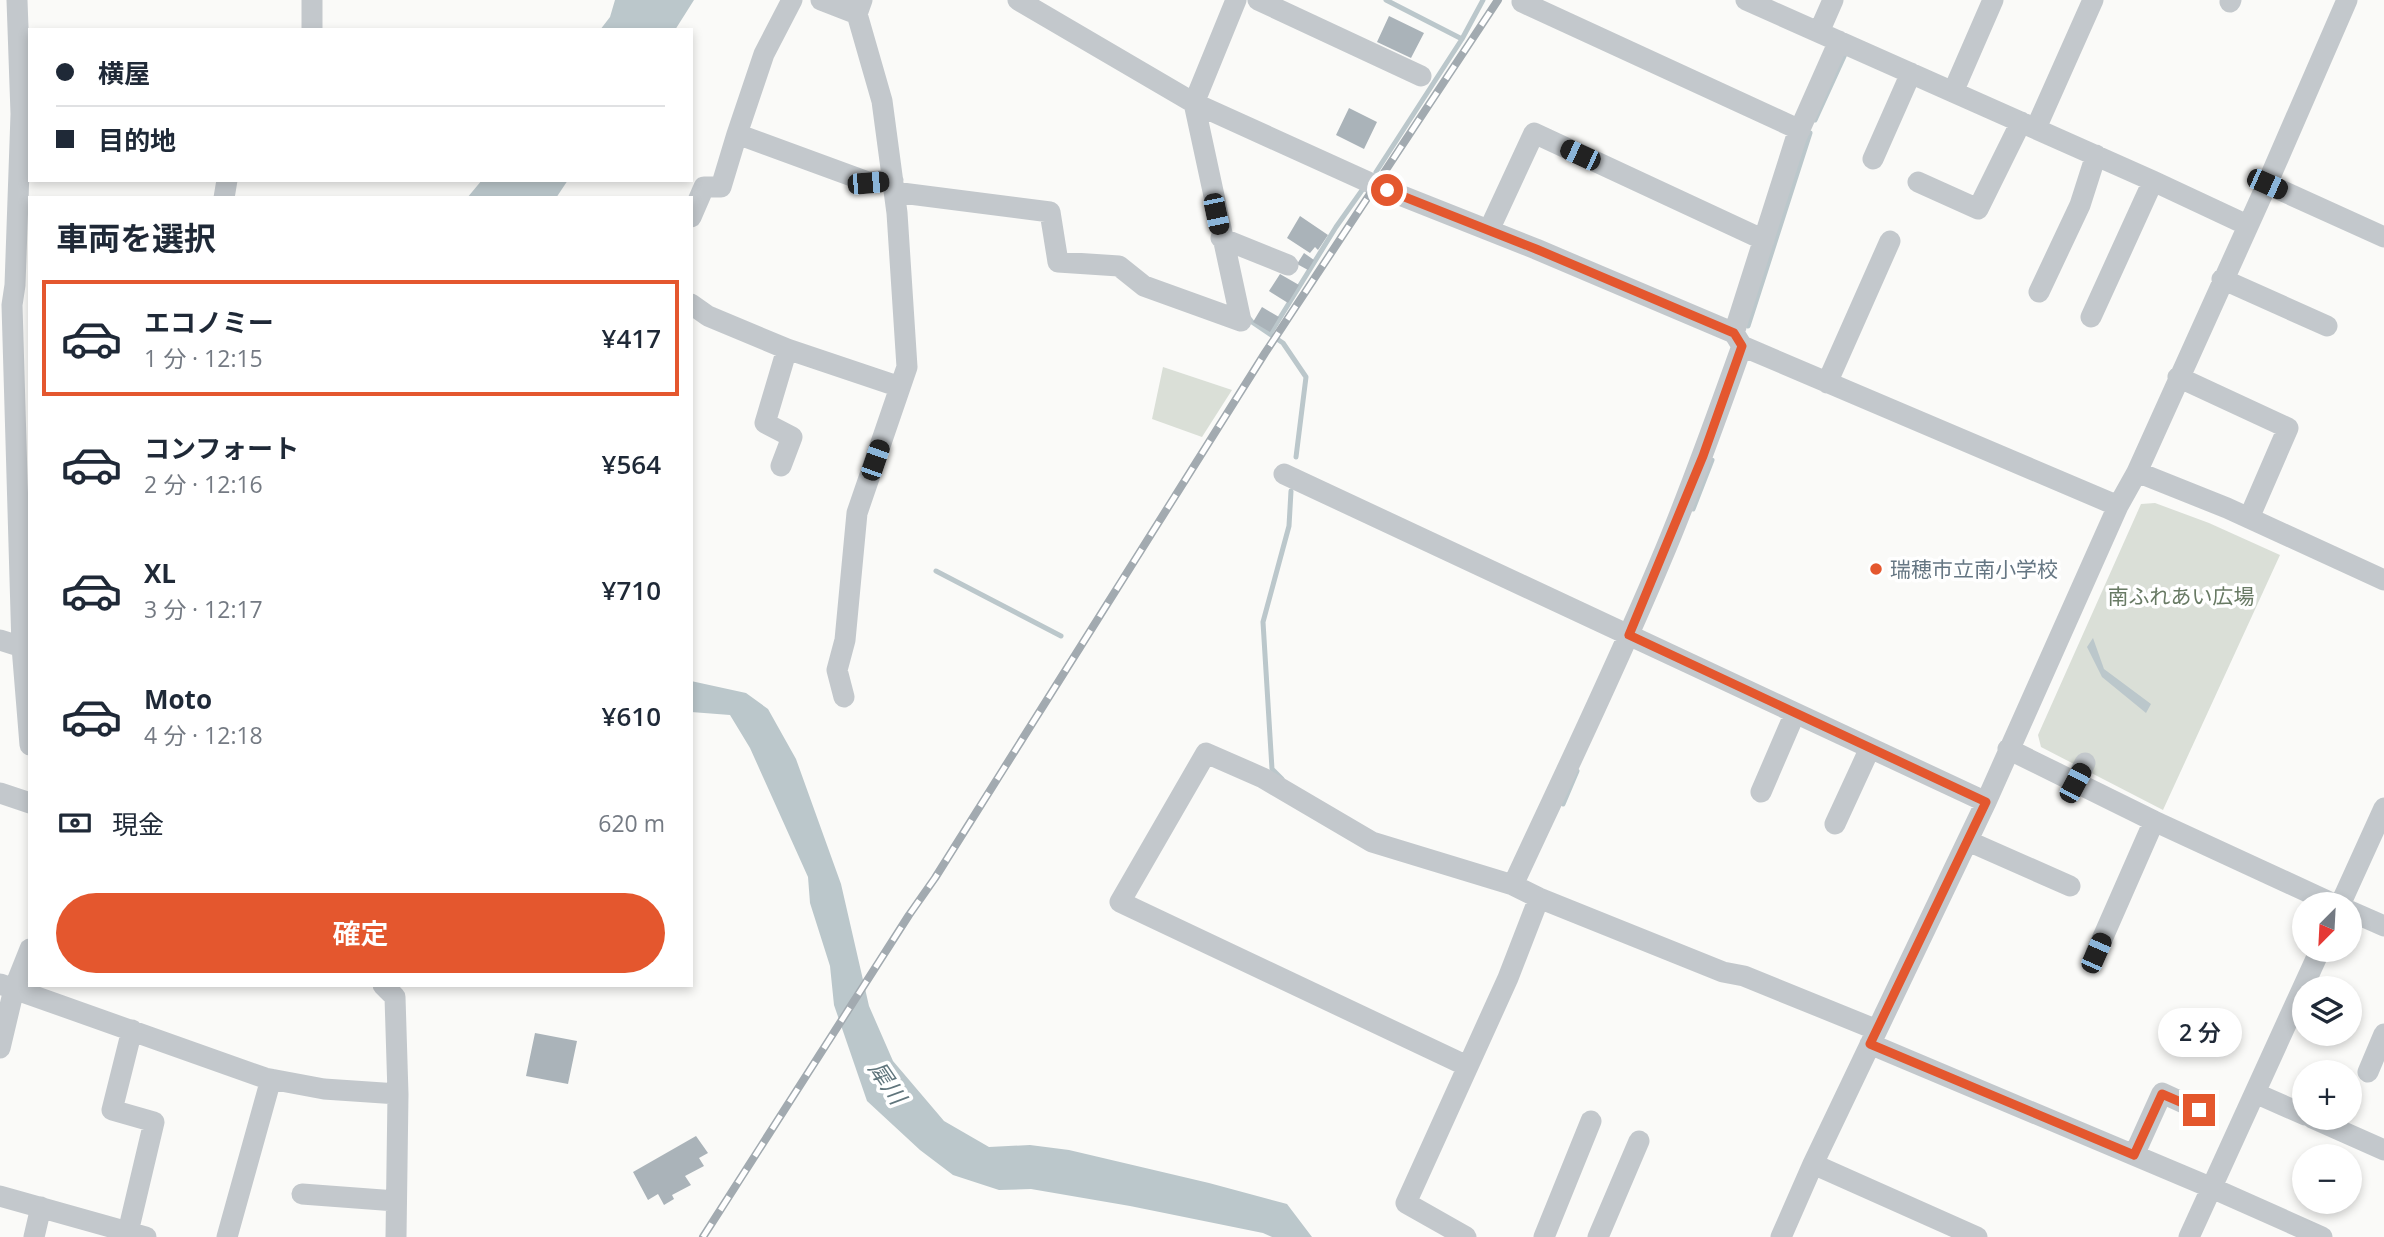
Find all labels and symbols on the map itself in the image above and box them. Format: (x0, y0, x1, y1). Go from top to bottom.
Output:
car (1557, 137, 1604, 173)
car (2244, 166, 2291, 202)
car (847, 171, 890, 195)
route start (1371, 174, 1403, 206)
car (1202, 191, 1231, 237)
car (859, 437, 892, 483)
place label: 瑞穂市立南小学校 (1890, 555, 2058, 583)
marker: 瑞穂市立南小学校 (1868, 561, 1884, 577)
park label: 南ふれあい広場 (2108, 582, 2255, 610)
car (2056, 760, 2095, 806)
north arrow (2292, 892, 2362, 962)
car (2078, 930, 2115, 976)
callout: 2 分 (2157, 1009, 2241, 1058)
water label: 犀川 (862, 1054, 916, 1113)
route end (2183, 1094, 2215, 1126)

